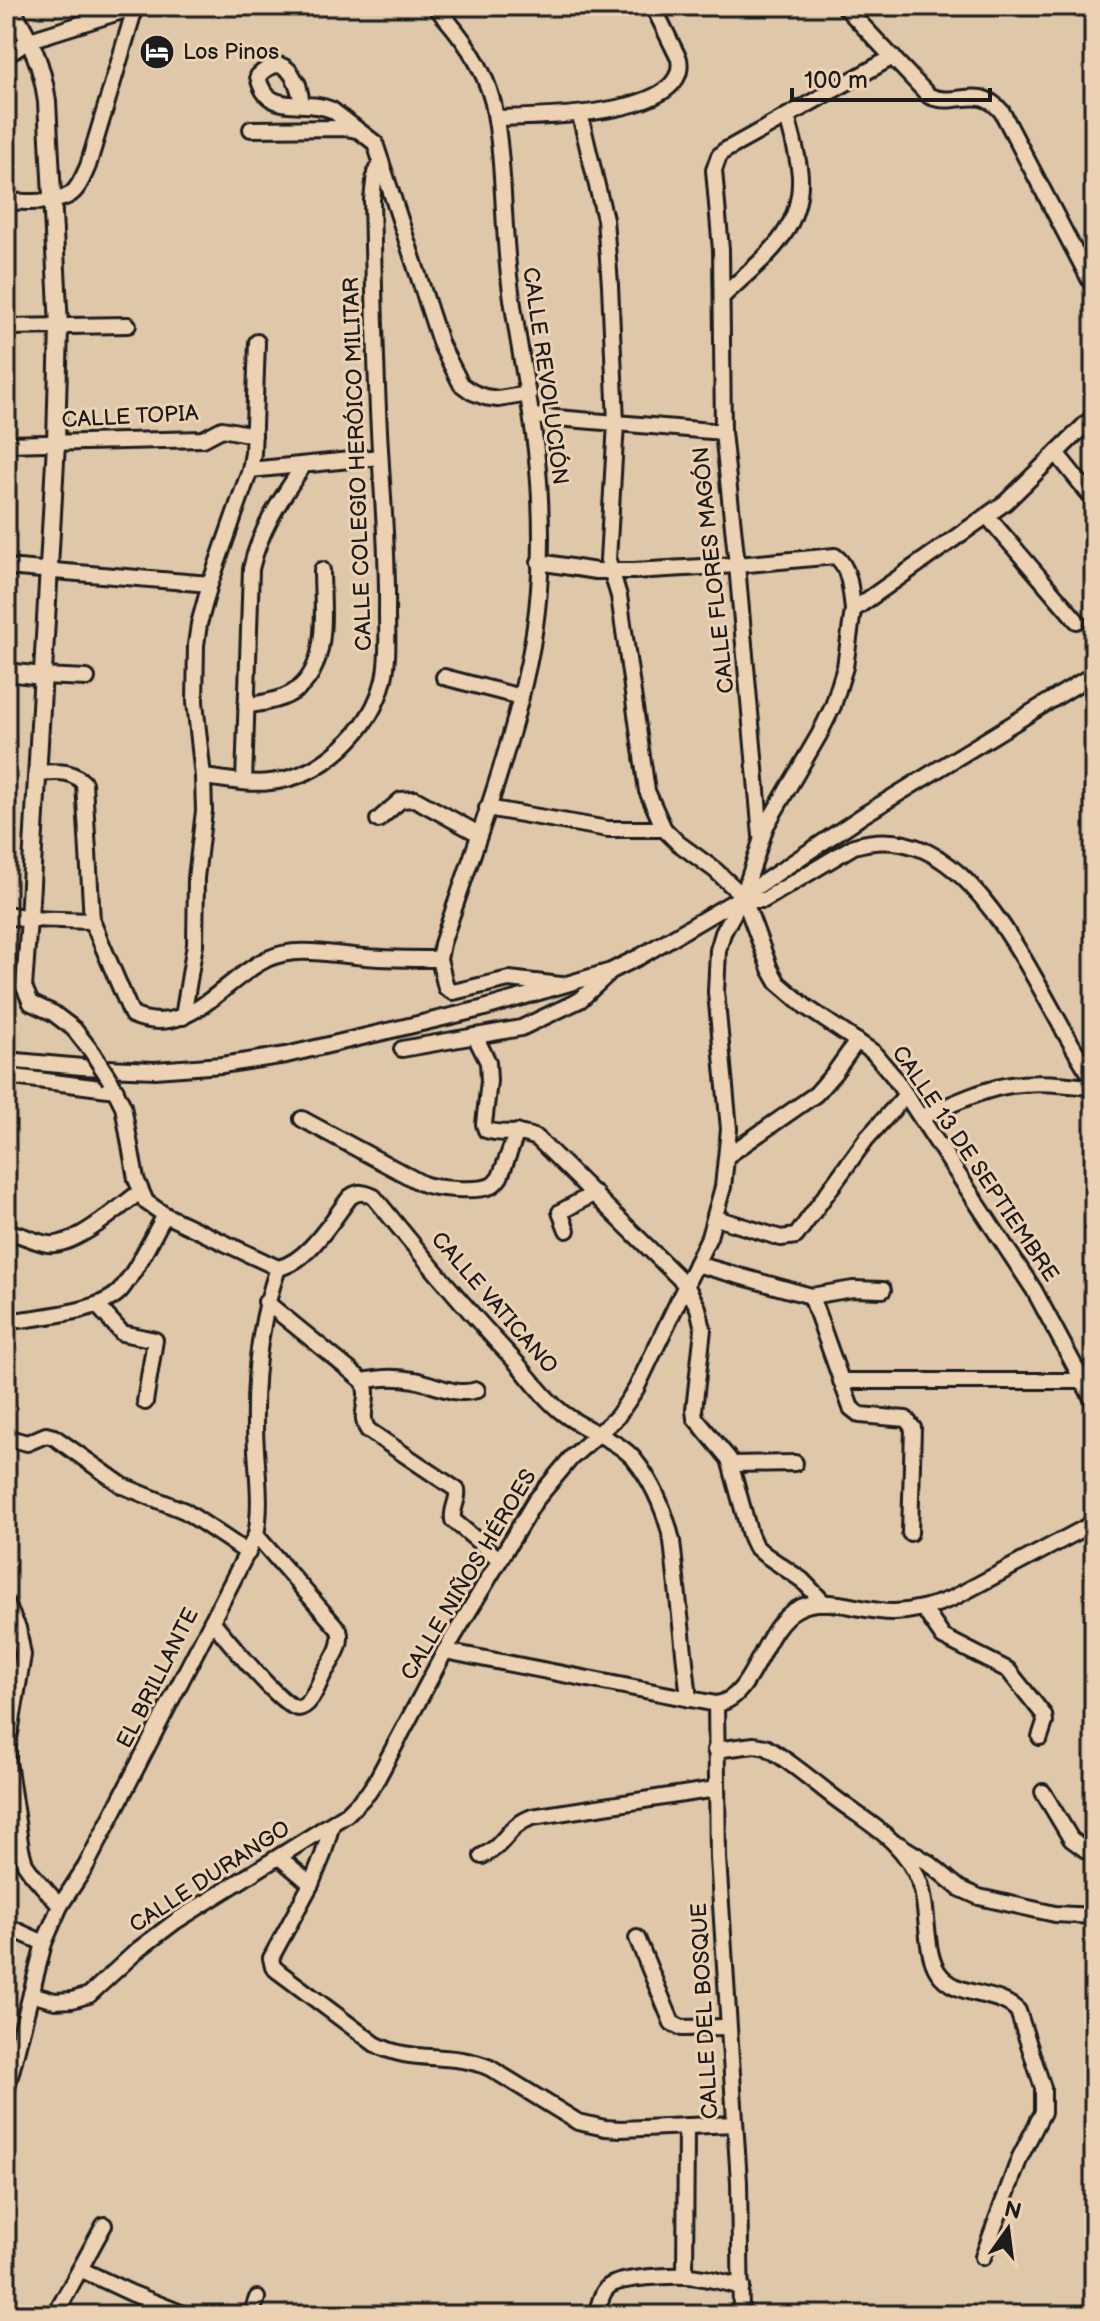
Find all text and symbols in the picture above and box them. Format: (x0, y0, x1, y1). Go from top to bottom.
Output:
hotel icon: Los Pinos (138, 33, 176, 71)
place label: Los Pinos (183, 39, 279, 66)
scale bar (792, 52, 990, 102)
text: 100 m (804, 66, 868, 95)
street label: CALLE REVOLUCIÓN (516, 265, 575, 487)
street label: CALLE COLEGIO HERÓICO MILITAR (337, 277, 378, 651)
street label: CALLE TOPIA (61, 400, 200, 434)
street label: CALLE FLORES MAGÓN (687, 445, 740, 695)
street label: CALLE 13 DE SEPTIEMBRE (886, 1041, 1064, 1287)
street label: CALLE VATICANO (425, 1226, 563, 1380)
street label: CALLE NIÑOS HÉROES (394, 1464, 543, 1685)
street label: EL BRILLANTE (111, 1603, 205, 1753)
street label: CALLE DURANGO (125, 1815, 295, 1939)
street label: CALLE DEL BOSQUE (686, 1902, 724, 2120)
north arrow (968, 2189, 1048, 2269)
text: N (1001, 2196, 1024, 2226)

